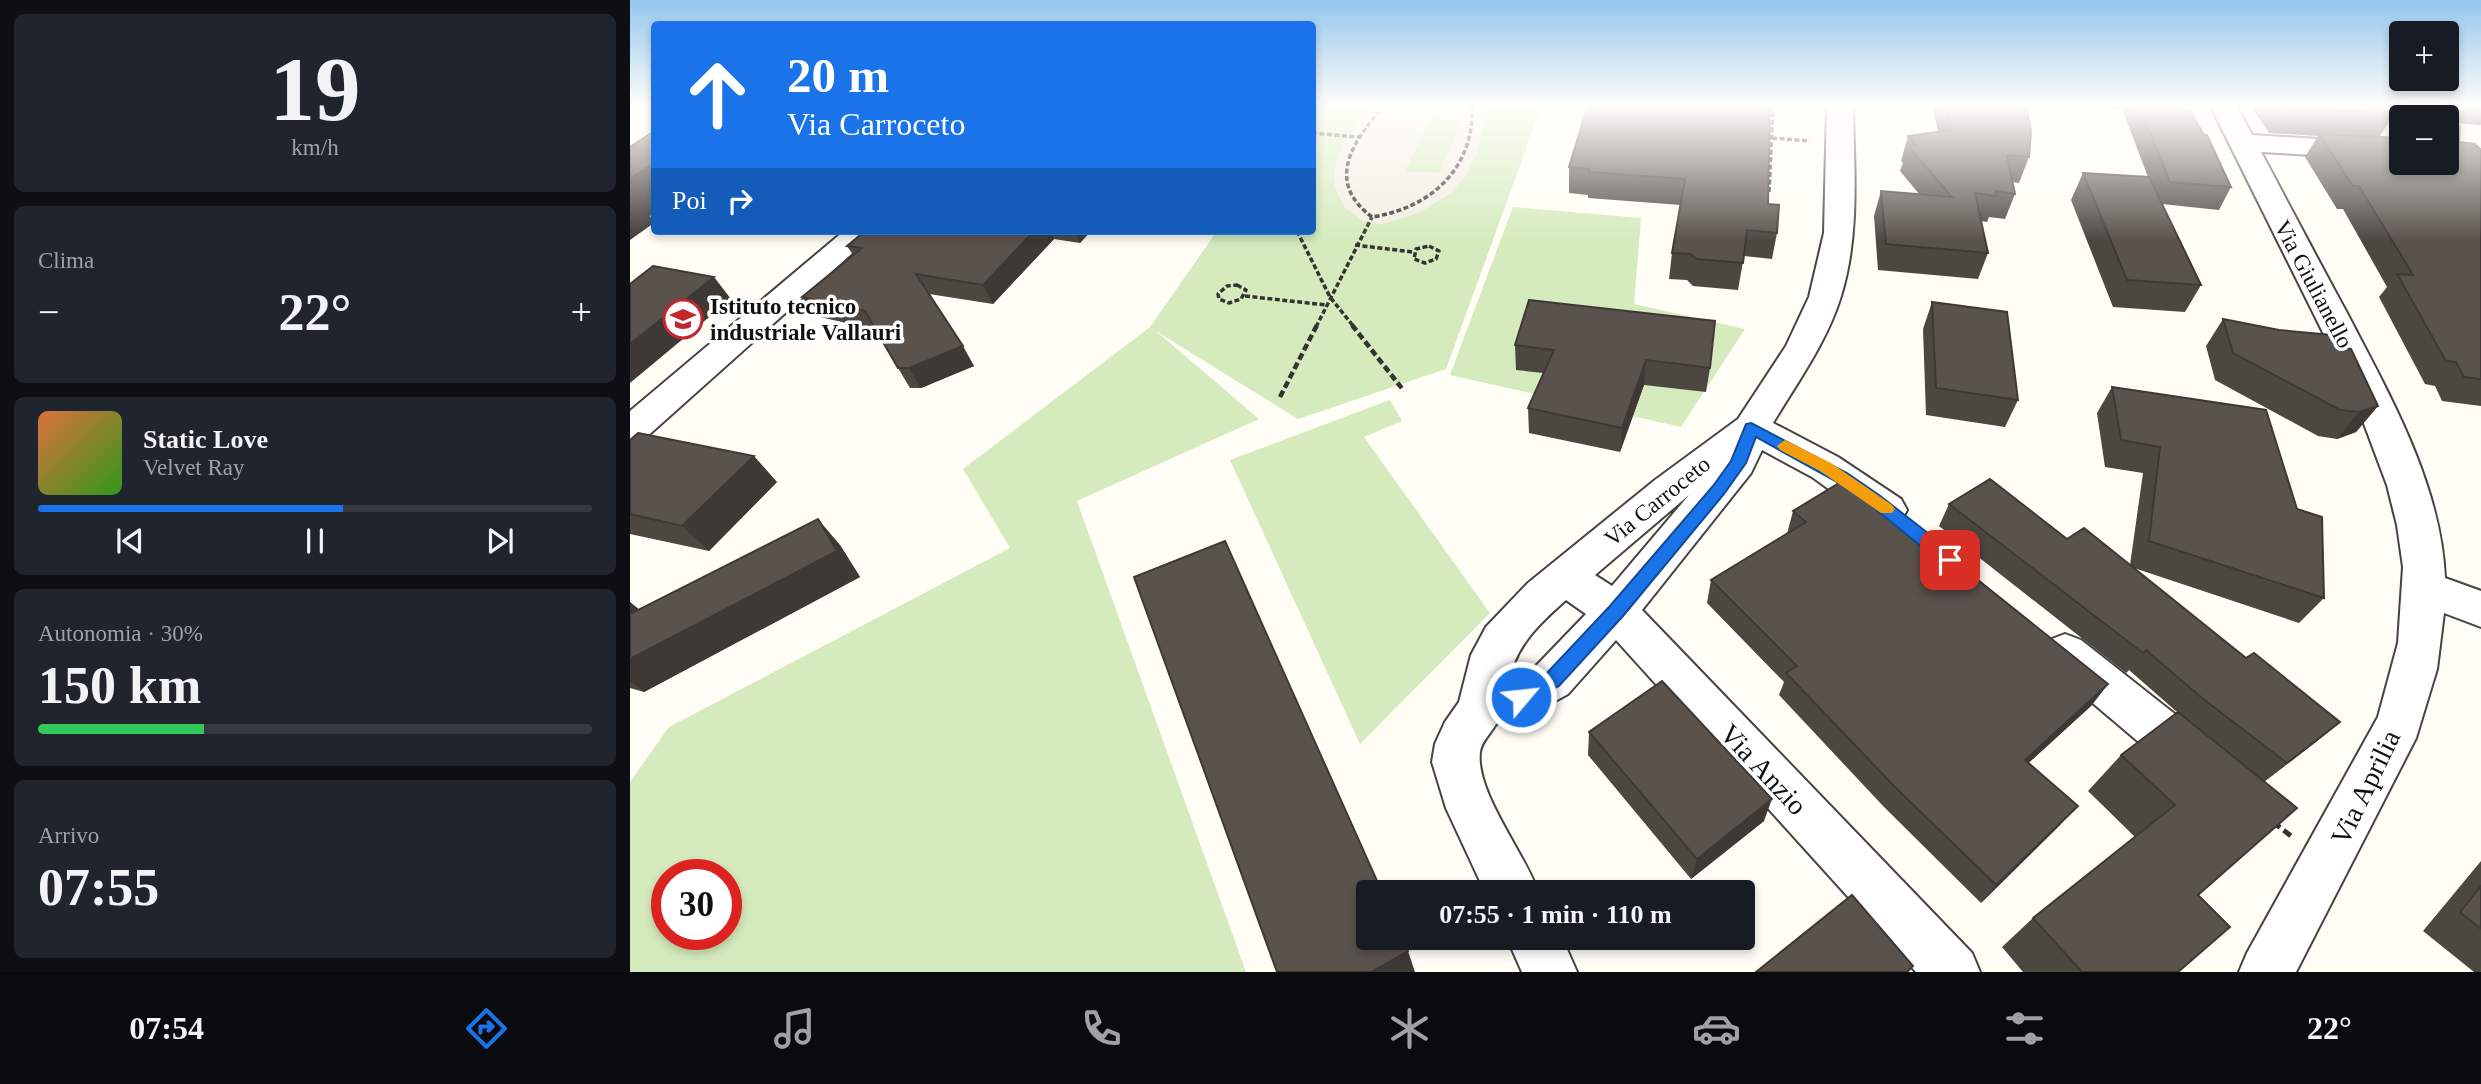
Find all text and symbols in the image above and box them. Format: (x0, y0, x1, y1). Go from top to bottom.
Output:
map controls (2389, 21, 2459, 175)
button: + (2389, 21, 2459, 91)
text: 19 (270, 39, 361, 140)
text: 20 m (787, 48, 889, 103)
icon: ahead (672, 49, 763, 140)
button: − (2389, 105, 2459, 175)
text: Via Carroceto (787, 106, 965, 142)
text: km/h (291, 135, 339, 160)
icon: right (721, 182, 759, 220)
text: Poi (672, 186, 707, 215)
street label: Via Giulianello (2269, 216, 2358, 352)
text: Clima (38, 248, 94, 273)
text: 22° (279, 284, 351, 341)
text: − (38, 291, 59, 333)
text: + (571, 291, 592, 333)
place label: Istituto tecnico industriale Vallauri (710, 294, 902, 345)
school or university icon: Istituto tecnico industriale Vallauri (662, 298, 704, 340)
text: Static Love (143, 425, 268, 454)
street label: Via Carroceto (1600, 451, 1715, 551)
text: Velvet Ray (143, 455, 245, 480)
icon: previous (111, 522, 149, 560)
icon: pause (296, 522, 334, 560)
icon: next (481, 522, 519, 560)
pin (1920, 530, 1980, 590)
icon: arrive (1931, 541, 1969, 579)
text: Autonomia · 30% (38, 621, 203, 646)
text: 150 km (38, 657, 201, 714)
position arrow (1484, 660, 1558, 734)
street label: Via Anzio (1714, 718, 1813, 821)
street label: Via Aprilia (2324, 724, 2407, 850)
text: Arrivo (38, 823, 99, 848)
text: 07:55 (38, 859, 159, 916)
speed limit sign: 30 (651, 859, 742, 950)
text: 07:55 · 1 min · 110 m (1439, 900, 1672, 929)
icon: directions (462, 1004, 511, 1053)
icon: music (770, 1004, 819, 1053)
icon: phone (1077, 1004, 1126, 1053)
icon: climate (1385, 1004, 1434, 1053)
icon: car (1692, 1004, 1741, 1053)
icon: filters (2000, 1004, 2049, 1053)
text: 07:54 (129, 1010, 204, 1046)
text: 22° (2307, 1010, 2352, 1046)

